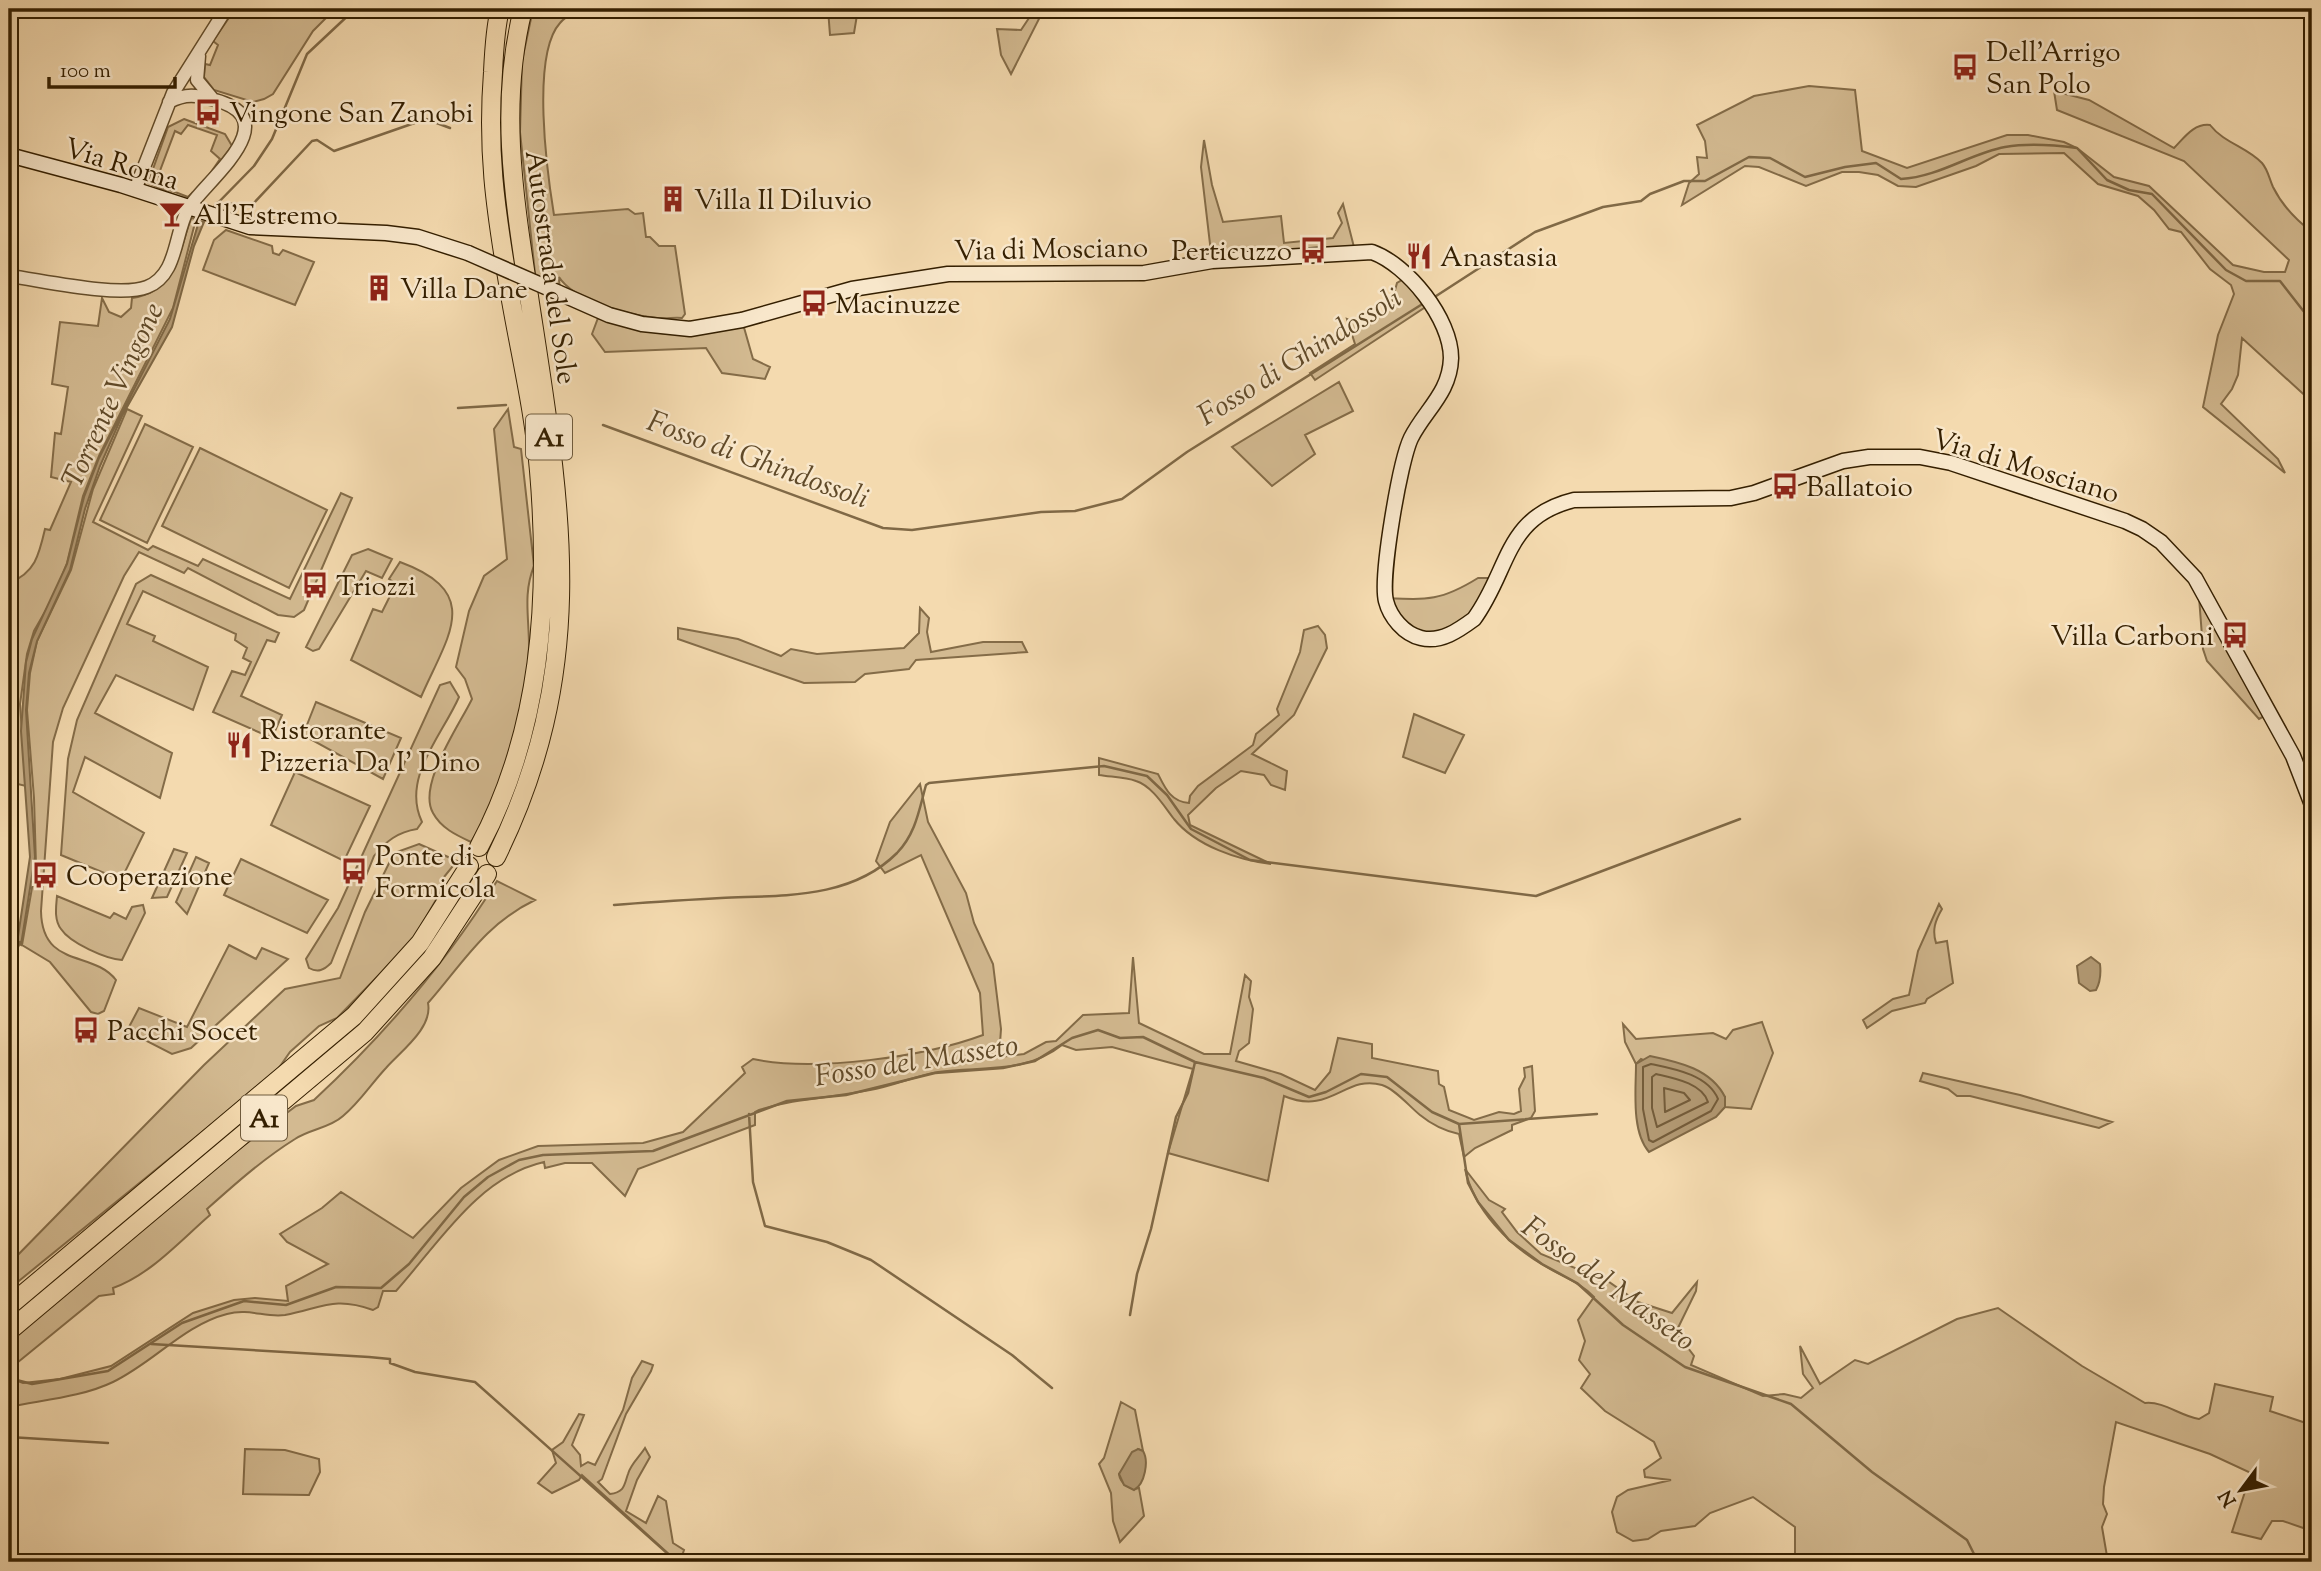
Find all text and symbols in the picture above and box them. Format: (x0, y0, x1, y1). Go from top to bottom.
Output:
place label: Dell'Arrigo San Polo (1986, 34, 2121, 106)
scale bar (49, 46, 175, 90)
bus stop icon: Dell'Arrigo San Polo (1950, 52, 1980, 82)
text: 100 m (60, 57, 111, 87)
place label: Vingone San Zanobi (229, 95, 474, 135)
bus stop icon: Vingone San Zanobi (193, 97, 223, 127)
street label: Via Roma (59, 129, 184, 202)
street label: Autostrada del Sole (513, 148, 585, 387)
place label: Villa Il Diluvio (694, 182, 872, 222)
building icon: Villa Il Diluvio (658, 184, 688, 214)
place label: All'Estremo (193, 197, 338, 237)
bar icon: All'Estremo (157, 199, 187, 229)
street label: Via di Mosciano (954, 229, 1149, 273)
place label: Perticuzzo (1171, 233, 1292, 273)
bus stop icon: Perticuzzo (1298, 235, 1328, 265)
place label: Anastasia (1440, 239, 1558, 279)
restaurant icon: Anastasia (1404, 241, 1434, 271)
place label: Villa Dane (400, 271, 528, 311)
building icon: Villa Dane (364, 273, 394, 303)
water label: Fosso di Ghindossoli (1190, 278, 1411, 438)
place label: Macinuzze (835, 286, 960, 326)
bus stop icon: Macinuzze (799, 288, 829, 318)
water label: Torrente Vingone (52, 296, 176, 496)
water label: Fosso di Ghindossoli (640, 401, 874, 521)
road number: A1 (526, 414, 572, 460)
street label: Via di Mosciano (1926, 420, 2124, 515)
place label: Ballatoio (1806, 469, 1913, 509)
bus stop icon: Ballatoio (1770, 471, 1800, 501)
place label: Triozzi (336, 568, 416, 608)
bus stop icon: Triozzi (300, 570, 330, 600)
place label: Villa Carboni (2051, 618, 2214, 658)
bus stop icon: Villa Carboni (2220, 620, 2250, 650)
place label: Ristorante Pizzeria Da I' Dino (260, 712, 480, 784)
restaurant icon: Ristorante Pizzeria Da I' Dino (224, 730, 254, 760)
place label: Ponte di Formicola (375, 838, 496, 910)
bus stop icon: Ponte di Formicola (339, 856, 369, 886)
place label: Cooperazione (66, 858, 233, 898)
bus stop icon: Cooperazione (30, 860, 60, 890)
place label: Pacchi Socet (107, 1013, 258, 1053)
bus stop icon: Pacchi Socet (71, 1015, 101, 1045)
water label: Fosso del Masseto (811, 1025, 1021, 1100)
road number: A1 (241, 1096, 287, 1140)
water label: Fosso del Masseto (1512, 1207, 1703, 1363)
north arrow (2206, 1456, 2276, 1526)
text: N (2213, 1484, 2244, 1511)

